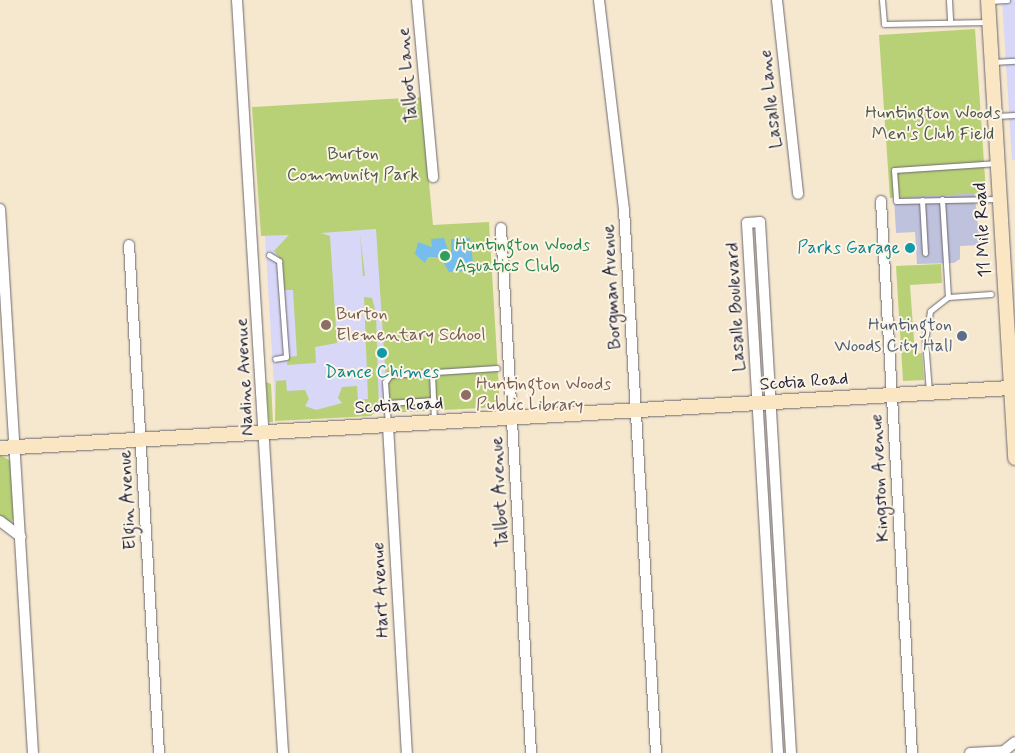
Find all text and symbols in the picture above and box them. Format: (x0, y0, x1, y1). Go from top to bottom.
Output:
street label: Talbot Lane (393, 29, 423, 121)
street label: Lasalle Lane (755, 50, 787, 148)
park label: Huntington Woods Men's Club Field (865, 103, 1001, 146)
park label: Burton Community Park (287, 144, 419, 186)
street label: 11 Mile Road (970, 182, 996, 278)
street label: Borgman Avenue (598, 222, 626, 352)
place label: Huntington Woods Aquatics Club (455, 235, 591, 278)
place label: Parks Garage (798, 237, 900, 259)
street label: Lasalle Boulevard (722, 241, 750, 373)
marker: Parks Garage (904, 242, 916, 254)
marker: Huntington Woods Aquatics Club (439, 250, 451, 262)
place label: Burton Elementary School (336, 304, 486, 346)
place label: Huntington Woods City Hall (834, 315, 952, 358)
street label: Nadine Avenue (231, 317, 259, 437)
marker: Burton Elementary School (320, 319, 332, 331)
marker: Huntington Woods City Hall (956, 330, 968, 342)
marker: Dance Chimes (376, 347, 388, 359)
place label: Dance Chimes (325, 361, 439, 383)
street label: Scotia Road (760, 368, 848, 396)
place label: Huntington Woods Public Library (476, 374, 612, 416)
marker: Huntington Woods Public Library (460, 389, 472, 401)
street label: Scotia Road (355, 393, 443, 419)
street label: Kingston Avenue (866, 415, 894, 541)
street label: Talbot Avenue (486, 437, 514, 547)
street label: Elgin Avenue (115, 448, 141, 552)
street label: Hart Avenue (368, 540, 394, 640)

